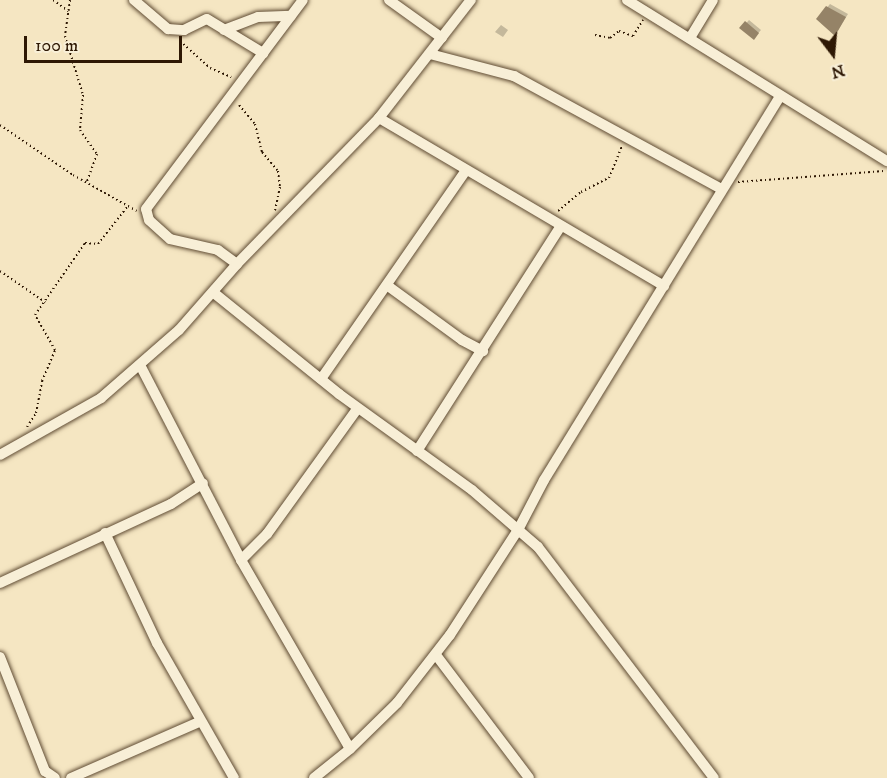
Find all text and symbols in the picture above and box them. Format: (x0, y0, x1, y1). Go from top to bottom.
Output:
scale bar (27, 24, 184, 62)
north arrow (803, 24, 863, 84)
text: 100 m (35, 35, 78, 57)
text: N (829, 60, 847, 83)

